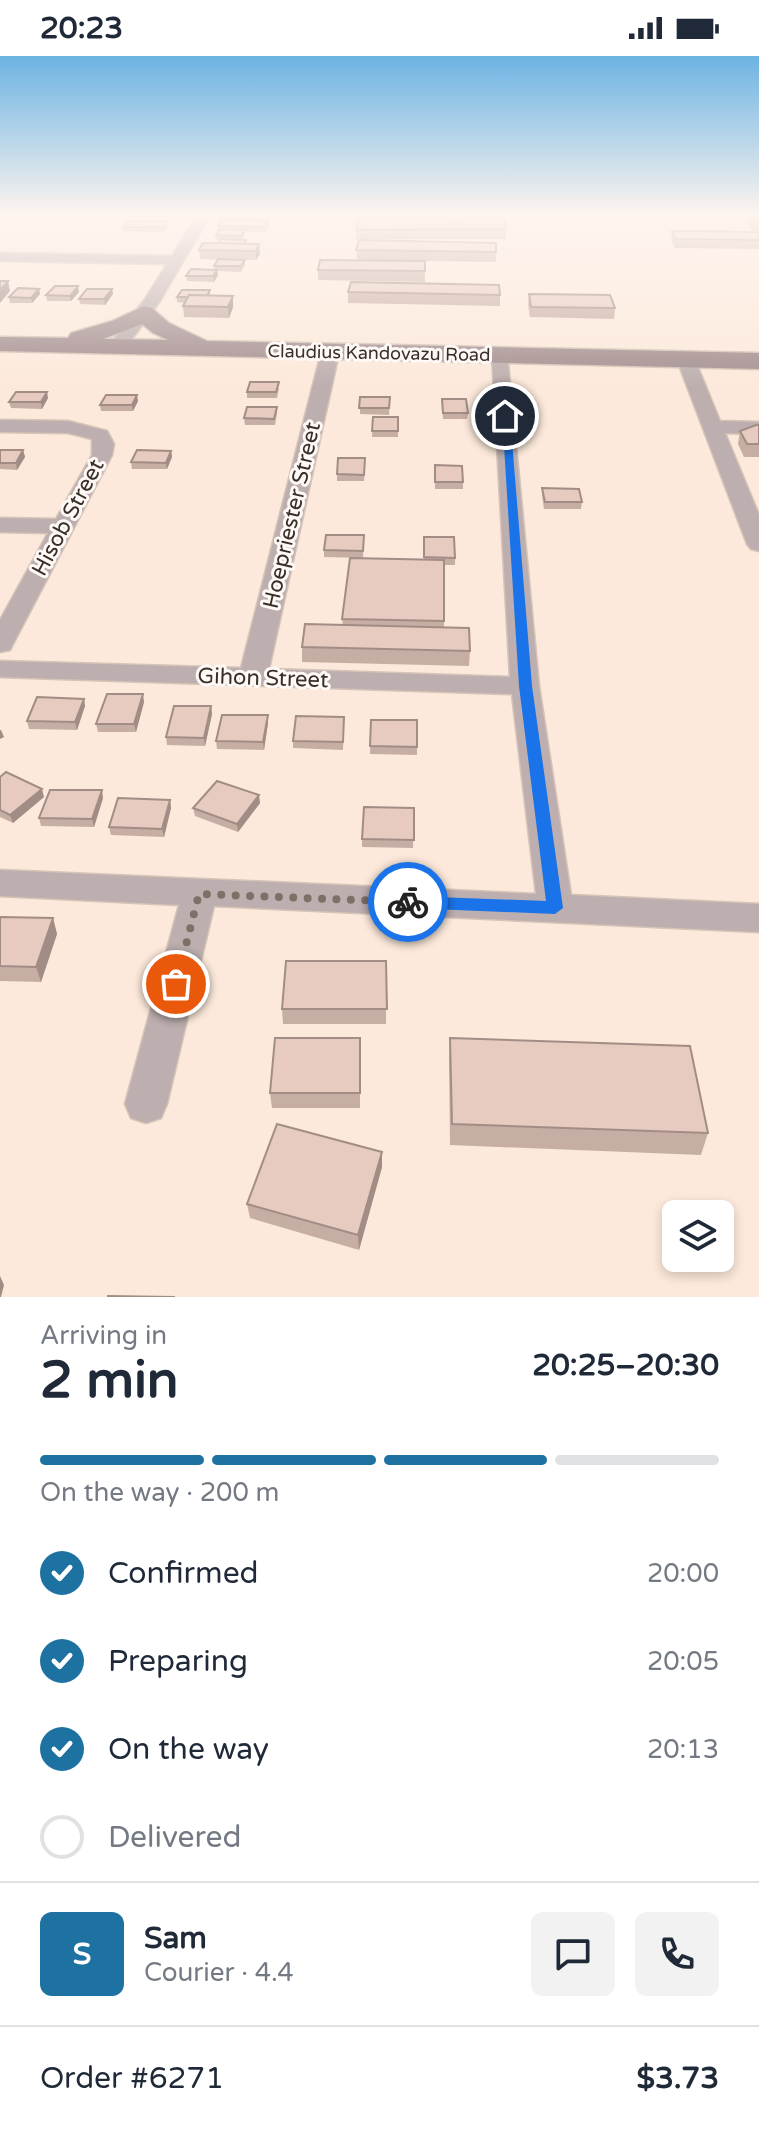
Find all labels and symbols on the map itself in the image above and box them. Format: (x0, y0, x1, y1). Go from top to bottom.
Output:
street label: Claudius Kandovazu Road (267, 340, 491, 366)
pin (471, 382, 539, 450)
street label: Hoepriester Street (258, 419, 326, 611)
street label: Hisob Street (26, 455, 109, 580)
street label: Gihon Street (197, 663, 329, 693)
courier (368, 862, 448, 942)
pin (142, 950, 210, 1018)

